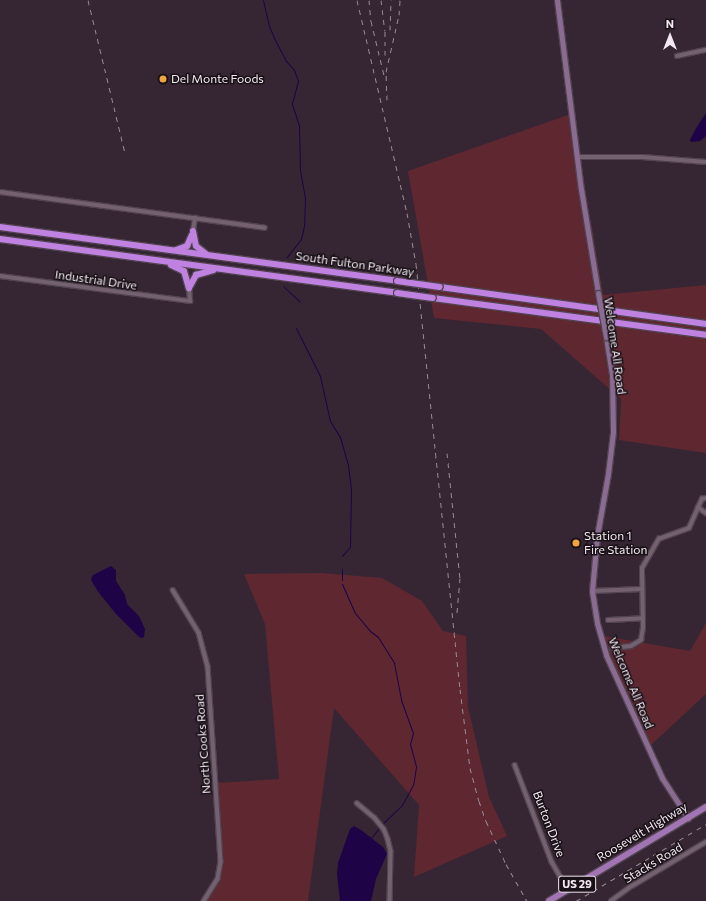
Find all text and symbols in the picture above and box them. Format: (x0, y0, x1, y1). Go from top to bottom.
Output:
north arrow (650, 16, 690, 56)
text: N (666, 17, 674, 30)
place label: Del Monte Foods (171, 72, 264, 86)
marker: Del Monte Foods (158, 74, 168, 84)
street label: South Fulton Parkway (295, 249, 415, 279)
street label: Industrial Drive (54, 267, 138, 293)
street label: Welcome All Road (601, 297, 629, 395)
place label: Station 1 Fire Station (584, 529, 647, 557)
marker: Station 1 Fire Station (571, 538, 581, 548)
street label: Welcome All Road (605, 635, 657, 731)
street label: North Cooks Road (192, 694, 214, 794)
street label: Burton Drive (530, 789, 568, 859)
street label: Roosevelt Highway (594, 799, 690, 865)
street label: Stacks Road (621, 840, 685, 886)
road number: US 29 (558, 875, 596, 893)

